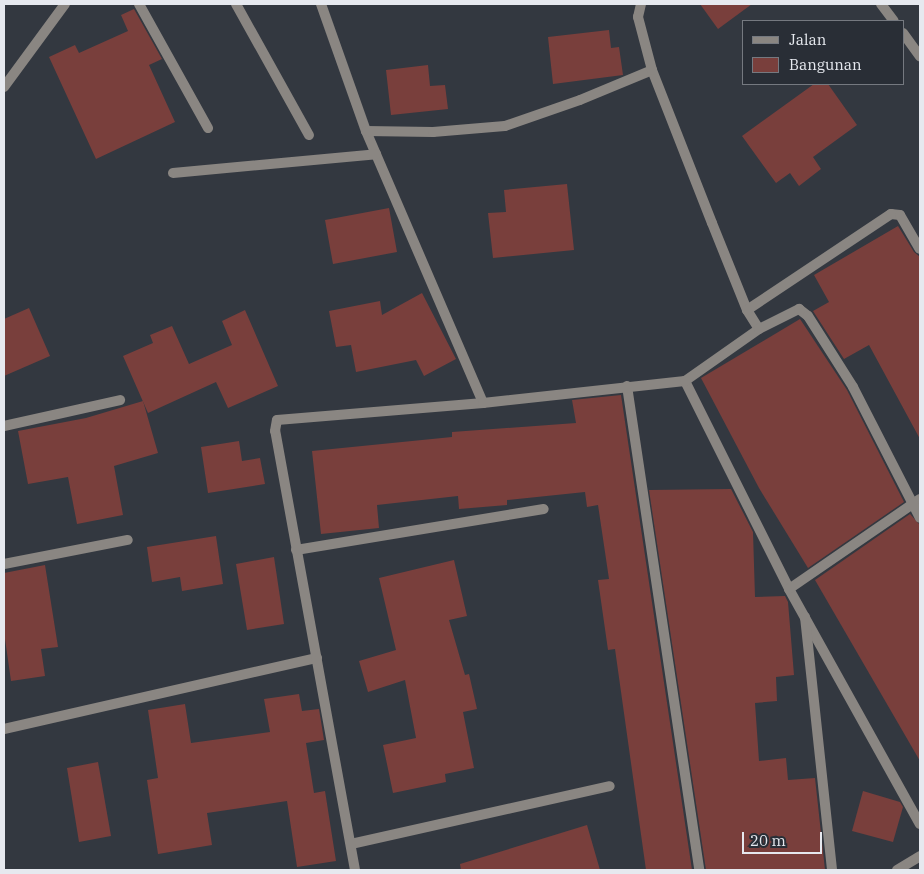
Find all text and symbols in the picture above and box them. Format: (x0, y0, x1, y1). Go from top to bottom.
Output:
legend (742, 20, 904, 85)
text: Jalan (789, 30, 826, 49)
text: Bangunan (789, 55, 862, 74)
scale bar (744, 822, 824, 854)
text: 20 m (750, 831, 786, 850)

